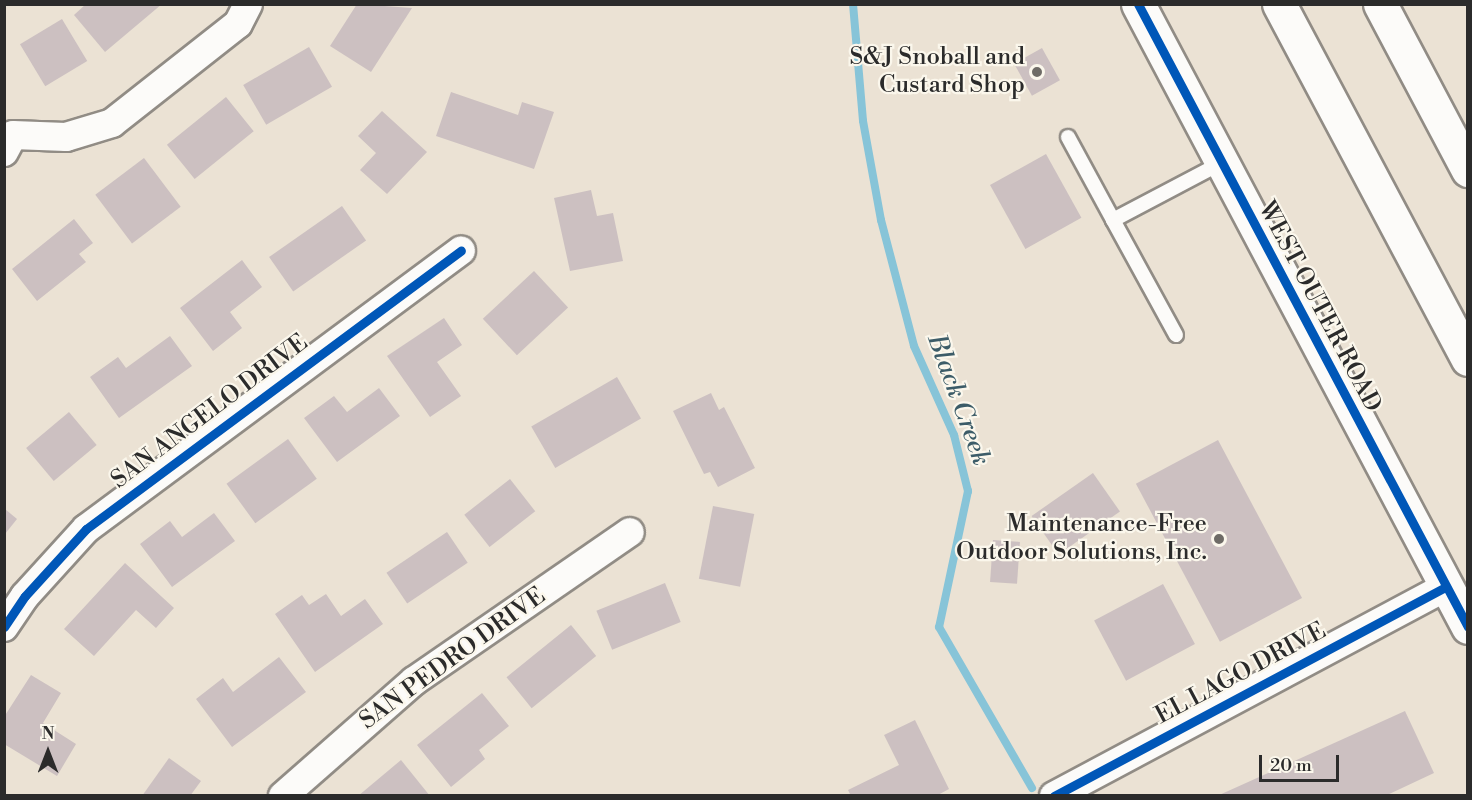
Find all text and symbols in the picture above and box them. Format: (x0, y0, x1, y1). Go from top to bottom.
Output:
place label: S&J Snoball and Custard Shop (849, 44, 1025, 100)
marker: S&J Snoball and Custard Shop (1030, 65, 1044, 79)
street label: WEST OUTER ROAD (1251, 197, 1387, 417)
street label: SAN ANGELO DRIVE (106, 329, 314, 495)
water label: Black Creek (920, 330, 996, 470)
place label: Maintenance-Free Outdoor Solutions, Inc. (956, 511, 1207, 567)
marker: Maintenance-Free Outdoor Solutions, Inc. (1212, 532, 1226, 546)
street label: SAN PEDRO DRIVE (355, 582, 551, 736)
street label: EL LAGO DRIVE (1151, 617, 1331, 731)
north arrow (18, 722, 78, 782)
text: N (42, 724, 54, 744)
scale bar (1262, 743, 1342, 781)
text: 20 m (1270, 754, 1312, 777)

